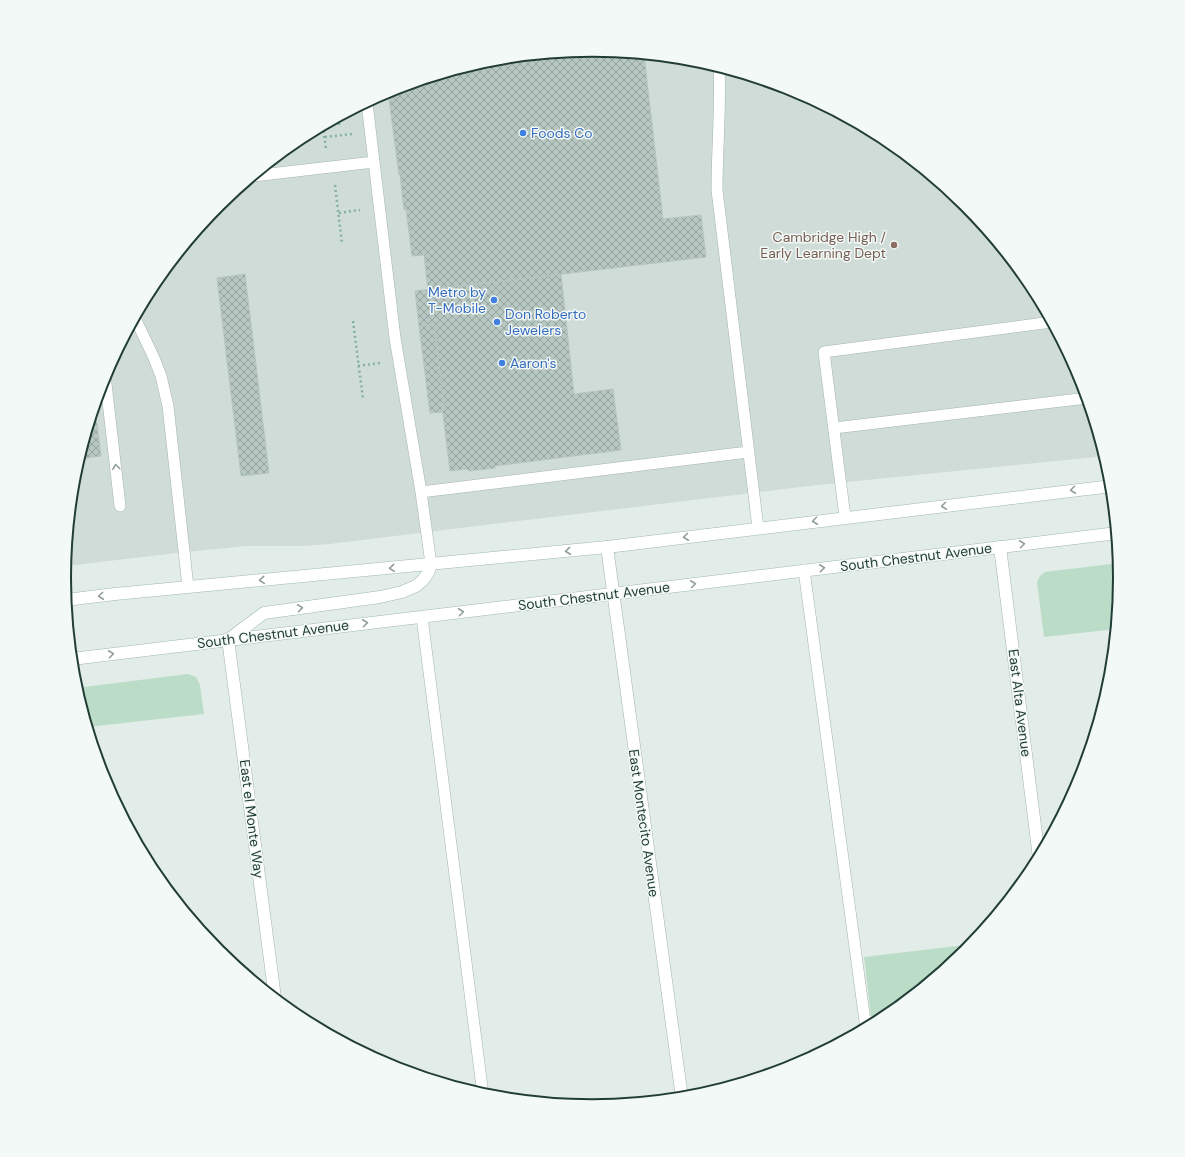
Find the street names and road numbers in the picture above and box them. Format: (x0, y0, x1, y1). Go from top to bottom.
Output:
street label: South Chestnut Avenue (839, 539, 993, 575)
street label: South Chestnut Avenue (517, 578, 671, 614)
street label: South Chestnut Avenue (196, 616, 350, 652)
street label: East Alta Avenue (1004, 648, 1036, 758)
street label: East Montecito Avenue (625, 748, 663, 898)
street label: East el Monte Way (236, 759, 268, 880)

